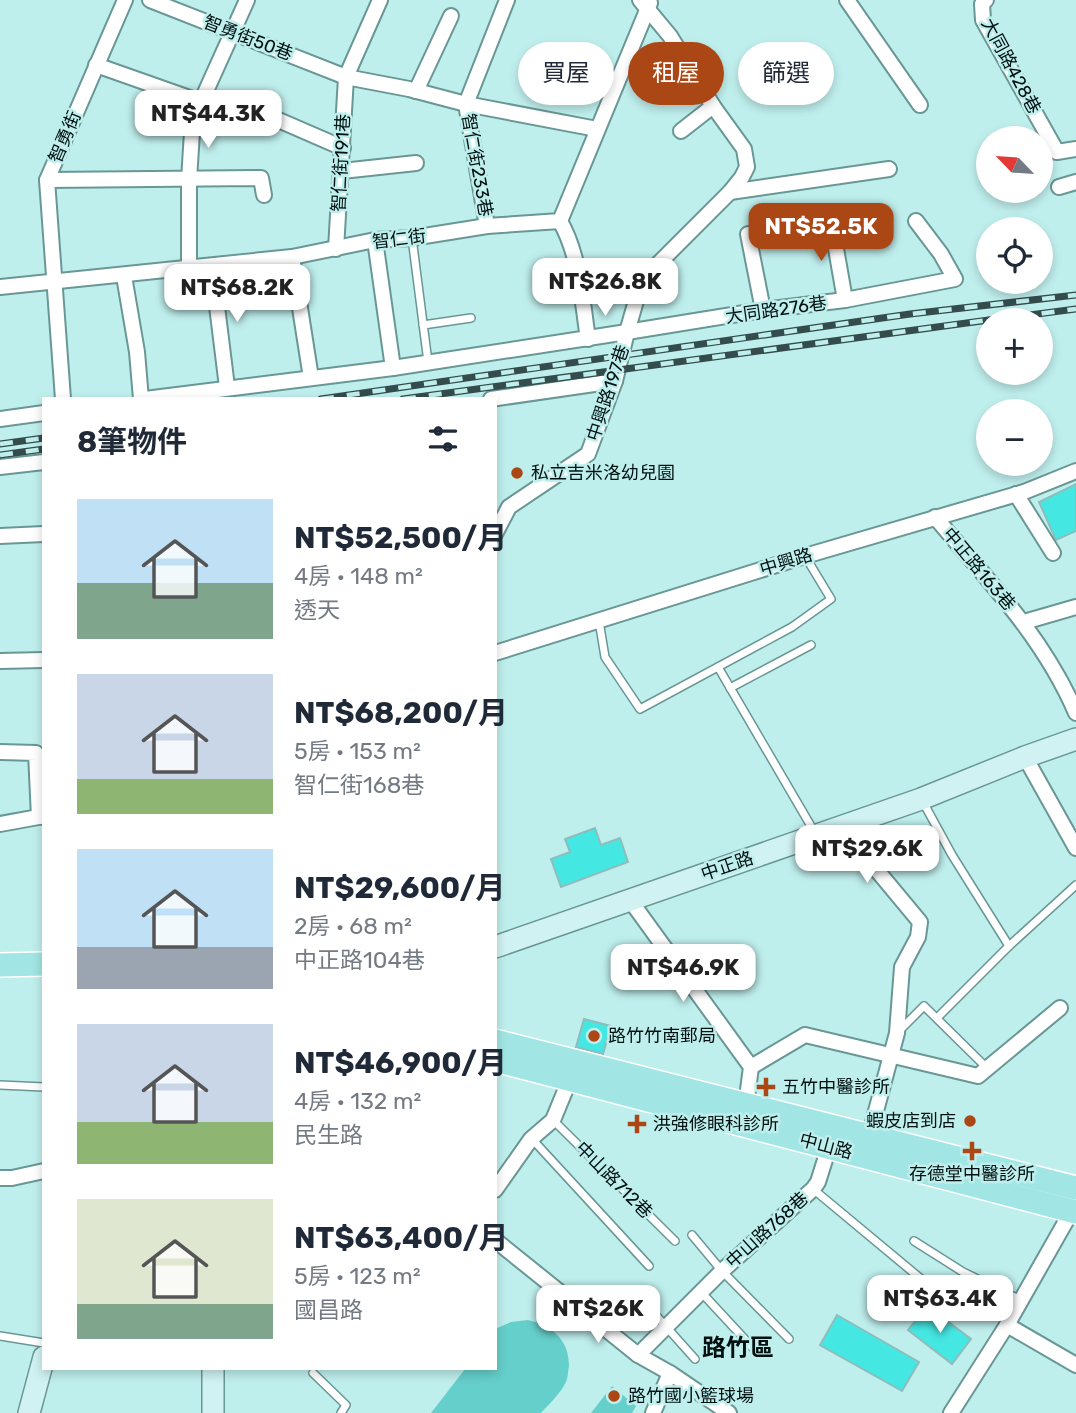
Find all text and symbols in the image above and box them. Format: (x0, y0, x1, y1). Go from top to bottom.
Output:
street label: 智勇街50巷 (200, 11, 296, 65)
street label: 大同路428巷 (977, 14, 1045, 118)
chip: 買屋 (518, 42, 614, 105)
chip: 租屋 (628, 42, 724, 105)
chip: 篩選 (738, 42, 834, 105)
pin: NT$44.3K (136, 90, 280, 150)
text: NT$44.3K (151, 99, 265, 127)
street label: 智勇街 (44, 108, 86, 166)
street label: 智仁街233巷 (457, 112, 497, 218)
street label: 智仁街191巷 (327, 113, 355, 213)
north arrow (976, 126, 1054, 203)
map controls (976, 126, 1053, 476)
pin: NT$52.5K (749, 204, 893, 263)
text: NT$52.5K (765, 212, 877, 240)
button: locate (976, 217, 1053, 294)
street label: 智仁街 (371, 225, 427, 253)
pin: NT$26.8K (533, 258, 677, 318)
pin: NT$68.2K (165, 264, 309, 324)
text: NT$26.8K (548, 267, 662, 295)
text: NT$68.2K (180, 273, 294, 301)
street label: 大同路276巷 (724, 292, 828, 328)
button: + (976, 308, 1053, 385)
street label: 中興路197巷 (582, 342, 634, 444)
button: − (976, 399, 1053, 476)
icon: filters (424, 420, 462, 458)
text: 8筆物件 (77, 424, 187, 460)
place label: 私立吉米洛幼兒園 (531, 462, 675, 484)
marker: 私立吉米洛幼兒園 (509, 465, 525, 481)
text: NT$52,500/月 (294, 520, 507, 556)
street label: 中正路163巷 (938, 523, 1020, 615)
icon: home (133, 527, 217, 611)
street label: 中興路 (757, 544, 815, 580)
text: 4房 · 148 m² (294, 562, 423, 590)
text: 透天 (294, 596, 340, 624)
text: NT$68,200/月 (294, 695, 508, 731)
icon: home (133, 702, 217, 786)
text: 5房 · 153 m² (294, 737, 421, 765)
text: 智仁街168巷 (294, 771, 424, 799)
pin: NT$29.6K (795, 826, 939, 885)
text: NT$29.6K (811, 834, 923, 862)
street label: 中正路 (698, 847, 756, 885)
text: NT$29,600/月 (294, 870, 505, 906)
icon: home (133, 877, 217, 961)
text: 2房 · 68 m² (294, 912, 412, 940)
pin: NT$46.9K (611, 944, 755, 1004)
text: 中正路104巷 (294, 946, 425, 974)
text: NT$46.9K (627, 953, 739, 981)
place label: 路竹竹南郵局 (608, 1025, 716, 1047)
marker: 路竹竹南郵局 (586, 1028, 602, 1044)
text: NT$46,900/月 (294, 1045, 507, 1081)
icon: home (133, 1052, 217, 1136)
place label: 五竹中醫診所 (782, 1076, 890, 1098)
marker: 五竹中醫診所 (756, 1077, 776, 1097)
text: 4房 · 132 m² (294, 1087, 421, 1115)
place label: 蝦皮店到店 (866, 1110, 956, 1132)
place label: 洪強修眼科診所 (653, 1113, 779, 1135)
marker: 蝦皮店到店 (962, 1113, 978, 1129)
marker: 洪強修眼科診所 (627, 1114, 647, 1134)
text: 民生路 (294, 1121, 363, 1149)
street label: 中山路 (797, 1128, 855, 1164)
street label: 中山路712巷 (571, 1137, 657, 1223)
marker: 存德堂中醫診所 (962, 1141, 982, 1161)
place label: 存德堂中醫診所 (909, 1163, 1035, 1185)
street label: 中山路768巷 (721, 1187, 813, 1273)
text: NT$63,400/月 (294, 1220, 508, 1256)
icon: home (133, 1227, 217, 1311)
text: 5房 · 123 m² (294, 1262, 421, 1290)
pin: NT$63.4K (868, 1276, 1012, 1335)
text: NT$63.4K (883, 1284, 997, 1312)
pin: NT$26K (541, 1286, 655, 1345)
text: NT$26K (552, 1294, 644, 1322)
text: 國昌路 (294, 1296, 363, 1324)
district label: 路竹區 (702, 1334, 774, 1362)
place label: 路竹國小籃球場 (628, 1385, 754, 1407)
marker: 路竹國小籃球場 (606, 1388, 622, 1404)

